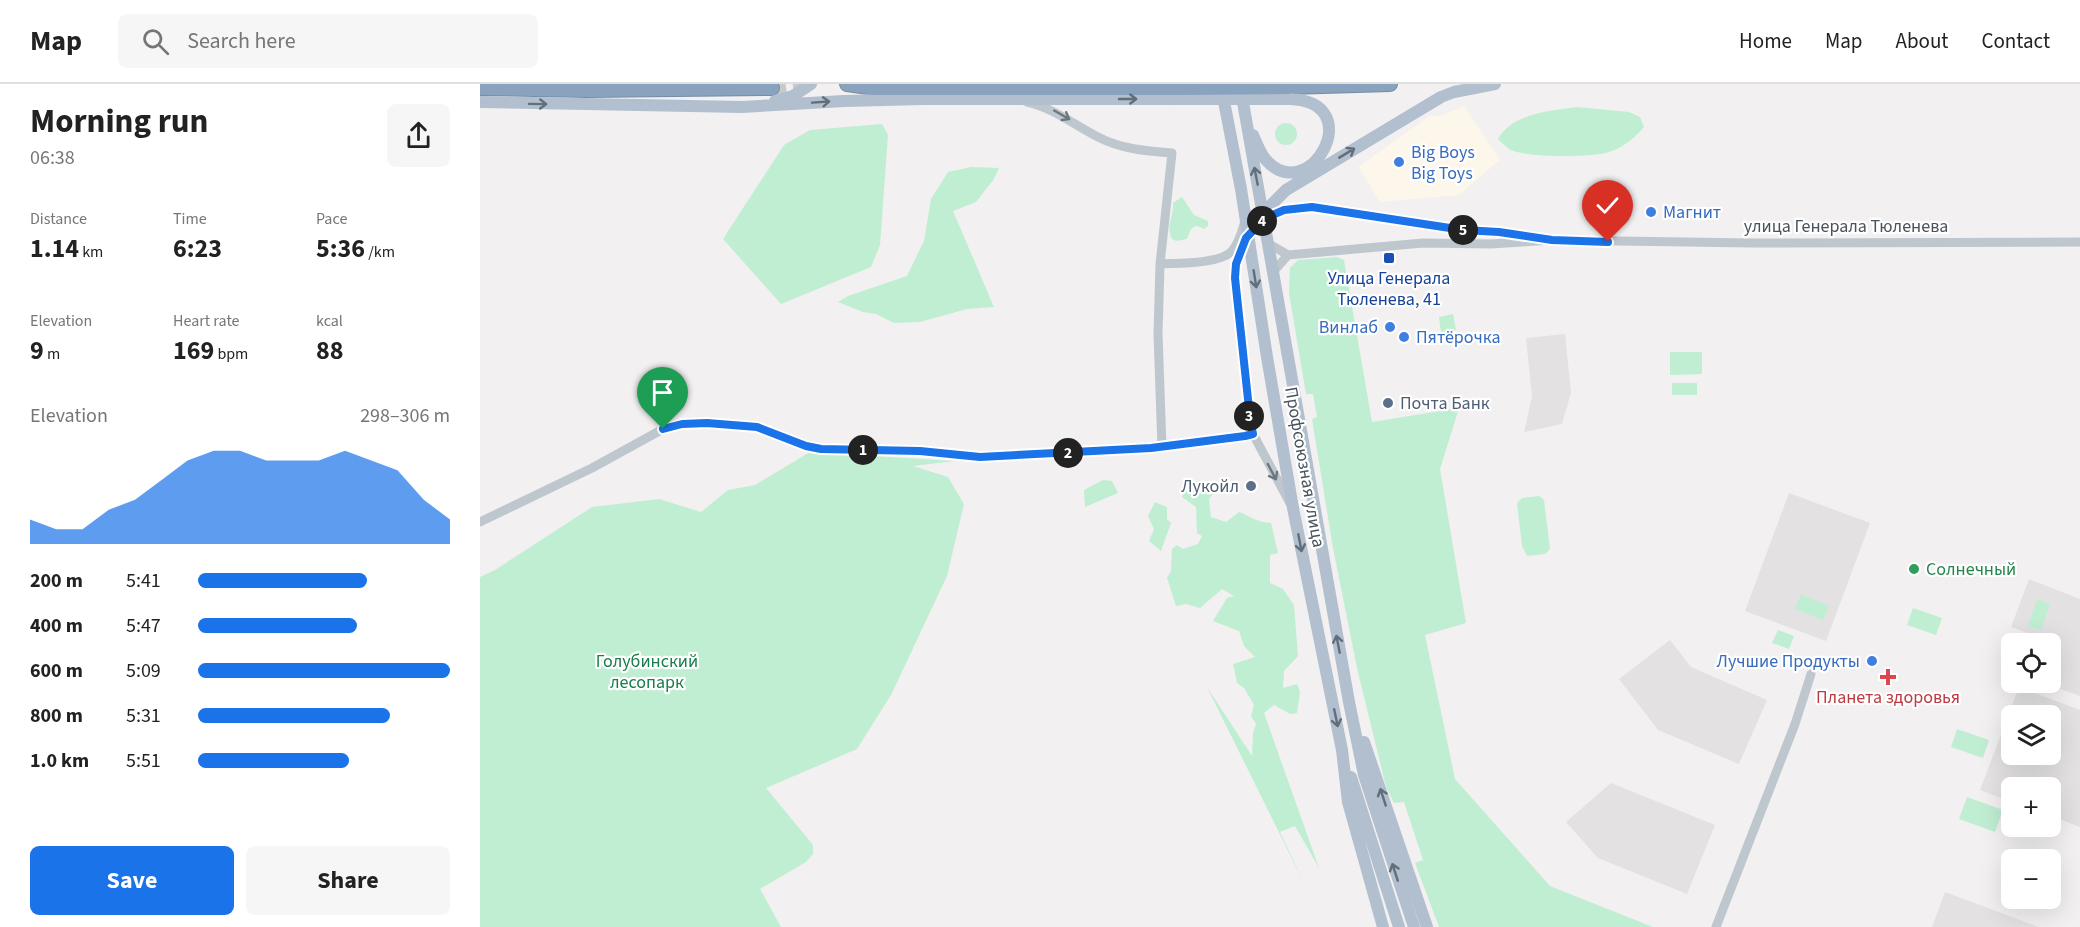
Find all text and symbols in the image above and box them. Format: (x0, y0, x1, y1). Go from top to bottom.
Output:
search box (118, 14, 538, 68)
text: Map (30, 21, 82, 61)
icon: search (139, 25, 172, 58)
text: Search here (187, 25, 296, 57)
text: Home (1739, 26, 1792, 56)
text: Map (1825, 26, 1863, 56)
text: About (1896, 26, 1948, 56)
text: Contact (1981, 26, 2050, 56)
one-way arrow (1117, 93, 1137, 104)
one-way arrow (811, 97, 831, 108)
text: Morning run (30, 98, 208, 145)
one-way arrow (528, 98, 548, 109)
button: share (387, 104, 450, 167)
one-way arrow (1053, 110, 1070, 122)
place label: Big Boys Big Toys (1411, 140, 1475, 186)
text: 06:38 (30, 144, 75, 172)
one-way arrow (1338, 147, 1355, 159)
marker: Big Boys Big Toys (1392, 155, 1406, 169)
one-way arrow (1250, 167, 1261, 186)
pin (1582, 180, 1633, 242)
icon: check (1591, 189, 1624, 222)
place label: Магнит (1663, 200, 1721, 225)
marker: Магнит (1644, 205, 1658, 219)
pin: 4 (1247, 206, 1277, 236)
text: Distance (30, 208, 87, 230)
text: Time (173, 208, 207, 230)
text: Pace (316, 208, 347, 230)
text: 4 (1258, 210, 1266, 232)
street label: улица Генерала Тюленева (1744, 214, 1948, 239)
pin: 5 (1448, 215, 1478, 245)
text: 5 (1459, 219, 1467, 241)
text: 1.14 (30, 230, 79, 267)
text: 6:23 (173, 230, 222, 267)
text: 5:36 (316, 230, 365, 267)
text: km (79, 241, 103, 263)
text: /km (365, 241, 395, 263)
marker: Улица Генерала Тюленева, 41 (1382, 251, 1396, 265)
place label: Улица Генерала Тюленева, 41 (1328, 266, 1450, 312)
one-way arrow (1249, 268, 1260, 288)
text: Elevation (30, 310, 92, 332)
text: Heart rate (173, 310, 240, 332)
text: kcal (316, 310, 343, 332)
place label: Винлаб (1319, 315, 1378, 340)
marker: Винлаб (1383, 320, 1397, 334)
place label: Пятёрочка (1416, 325, 1501, 350)
marker: Пятёрочка (1397, 330, 1411, 344)
text: 9 (30, 332, 44, 369)
text: 169 (173, 332, 214, 369)
text: 88 (316, 332, 343, 369)
text: m (44, 343, 60, 365)
text: bpm (214, 343, 248, 365)
pin (637, 367, 688, 429)
icon: arrive (646, 376, 679, 409)
street label: Профсоюзная улица (1278, 385, 1331, 549)
place label: Почта Банк (1400, 391, 1490, 416)
marker: Почта Банк (1381, 396, 1395, 410)
pin: 3 (1234, 401, 1264, 431)
text: Elevation (30, 402, 108, 430)
text: 298–306 m (360, 402, 450, 430)
text: 3 (1245, 405, 1253, 427)
pin: 1 (848, 435, 878, 465)
pin: 2 (1053, 438, 1083, 468)
text: 1 (859, 439, 867, 461)
text: 2 (1064, 442, 1072, 464)
one-way arrow (1267, 462, 1278, 480)
place label: Лукойл (1181, 474, 1239, 499)
marker: Лукойл (1244, 479, 1258, 493)
one-way arrow (1295, 533, 1306, 553)
place label: Солнечный (1926, 557, 2016, 582)
marker: Солнечный (1907, 562, 1921, 576)
text: 200 m (30, 567, 83, 595)
text: 5:41 (126, 567, 161, 595)
text: 400 m (30, 612, 83, 640)
text: 5:47 (126, 612, 161, 640)
map controls (2001, 633, 2061, 909)
button: locate (2001, 633, 2061, 693)
one-way arrow (1332, 635, 1343, 655)
park label: Голубинский лесопарк (596, 649, 698, 695)
place label: Лучшие Продукты (1717, 649, 1860, 674)
marker: Лучшие Продукты (1865, 654, 1879, 668)
text: 600 m (30, 657, 83, 685)
text: 5:09 (126, 657, 161, 685)
marker: Планета здоровья (1881, 670, 1895, 684)
place label: Планета здоровья (1816, 685, 1960, 710)
text: 800 m (30, 702, 83, 730)
text: 5:31 (126, 702, 161, 730)
button: layers (2001, 705, 2061, 765)
one-way arrow (1331, 708, 1342, 728)
text: 1.0 km (30, 747, 89, 775)
text: 5:51 (126, 747, 161, 775)
button: + (2001, 777, 2061, 837)
one-way arrow (1377, 788, 1388, 807)
button: Save (30, 846, 234, 915)
button: Share (246, 846, 450, 915)
button: − (2001, 849, 2061, 909)
one-way arrow (1389, 863, 1400, 882)

